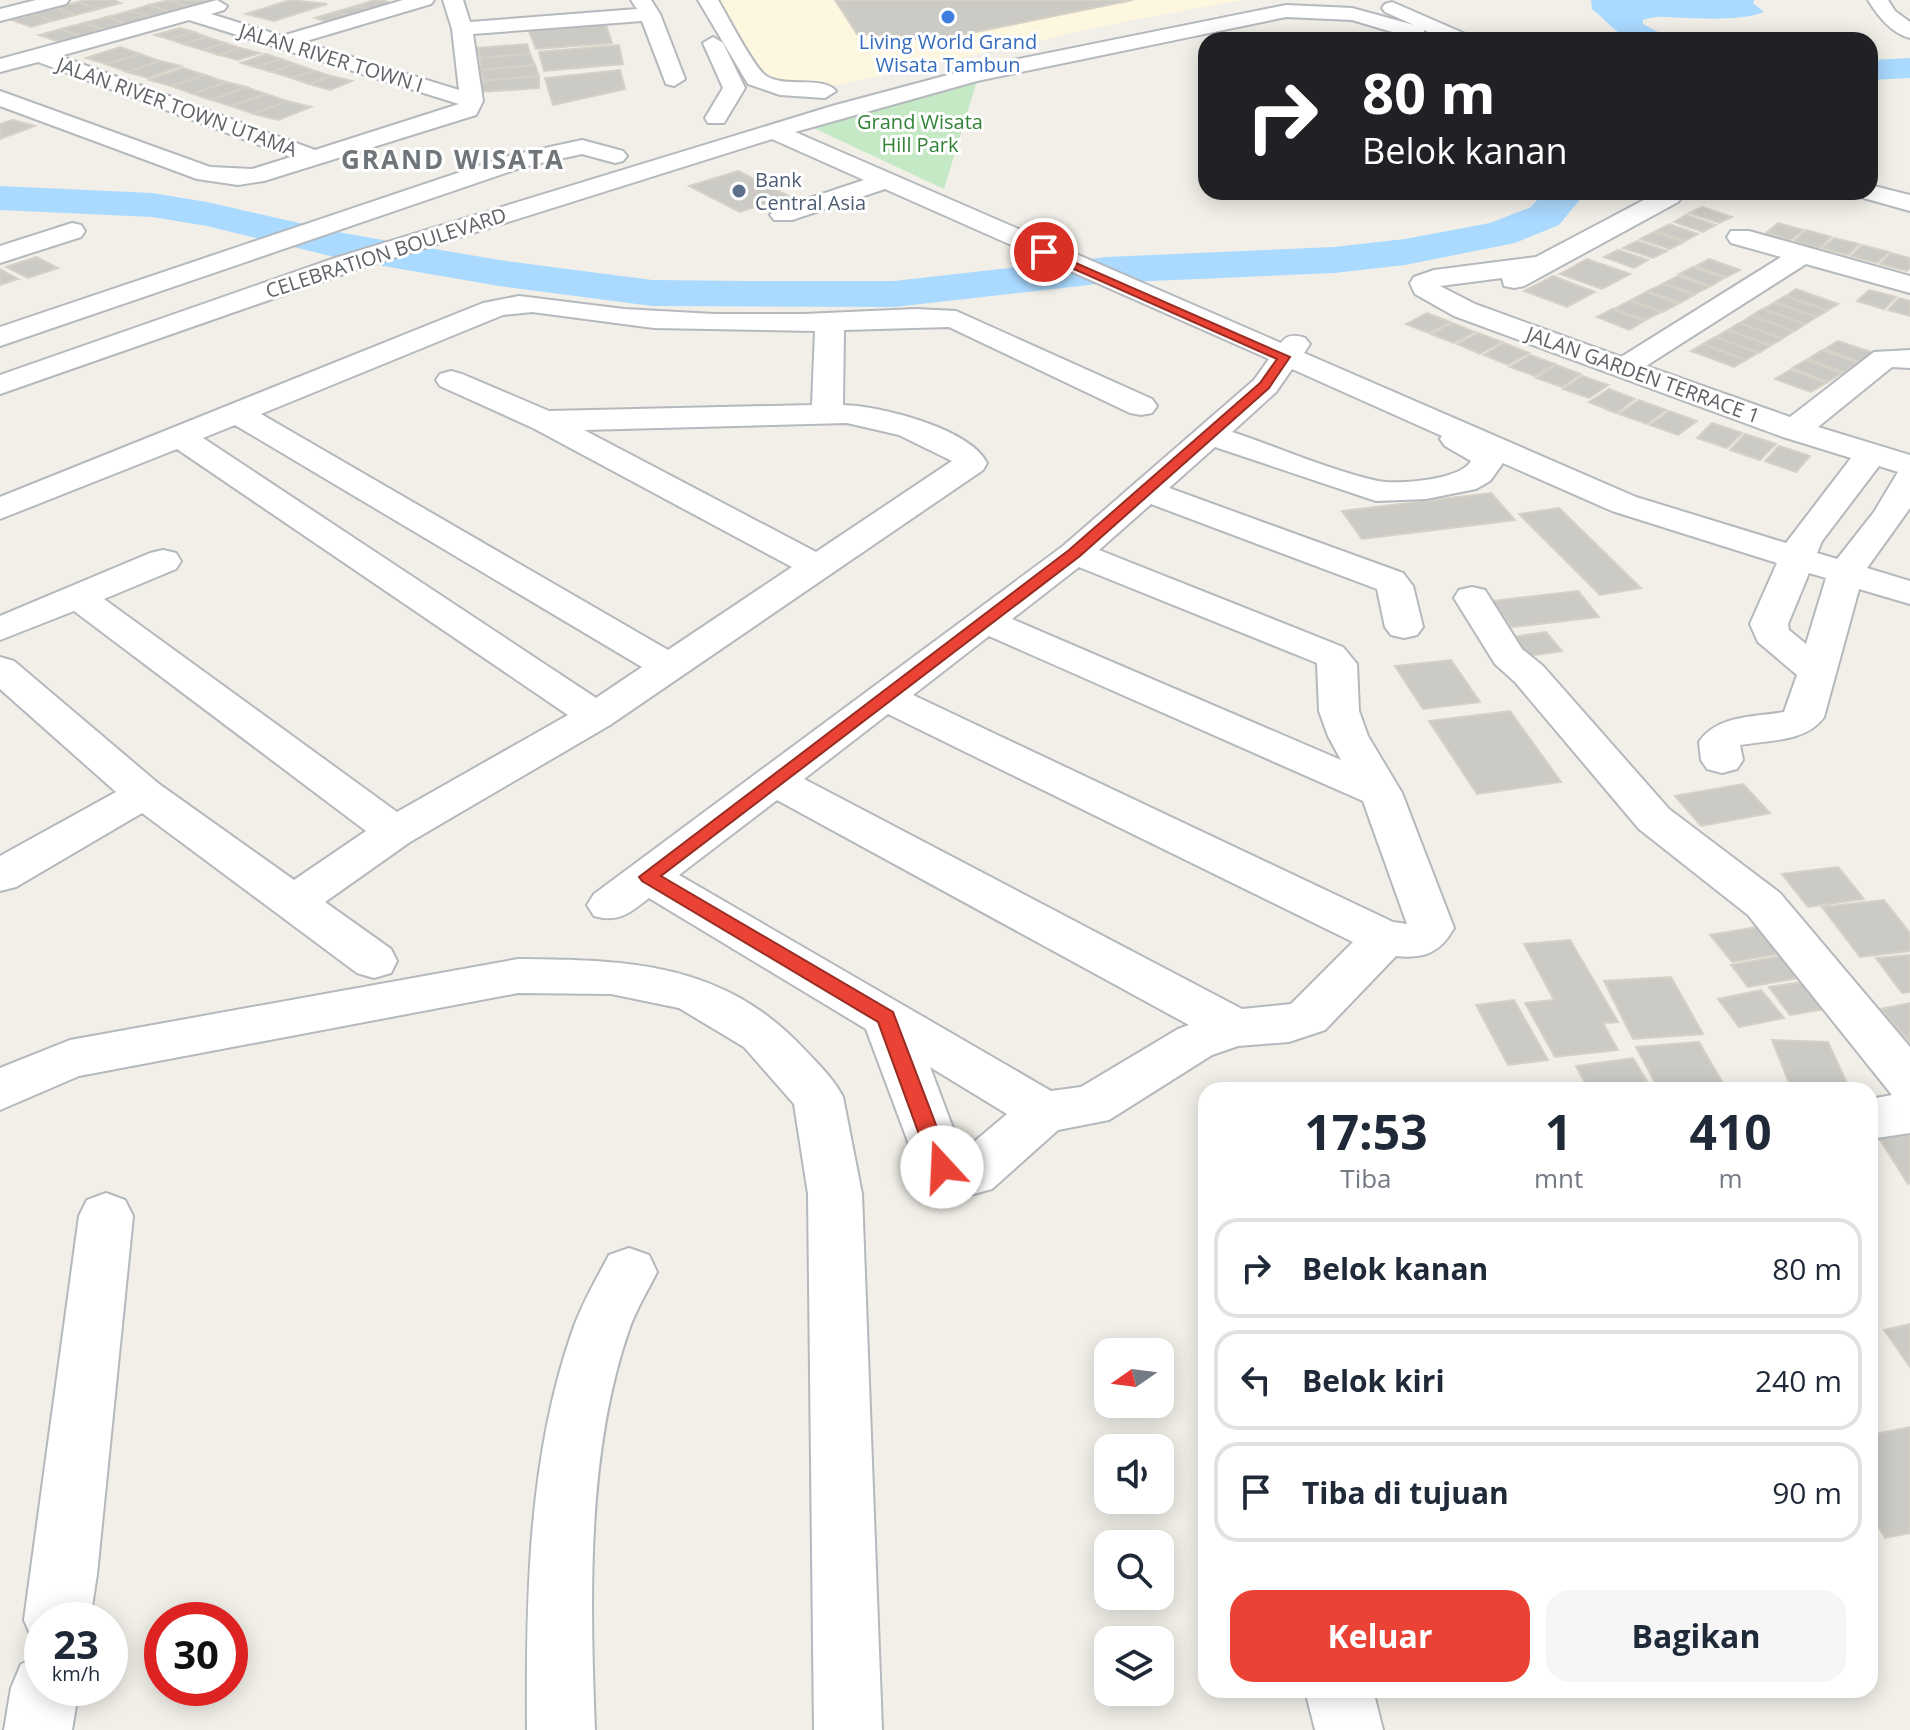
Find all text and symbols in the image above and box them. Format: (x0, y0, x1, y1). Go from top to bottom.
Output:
marker: Living World Grand Wisata Tambun (939, 8, 957, 26)
street label: JALAN RIVER TOWN I (234, 16, 426, 98)
place label: Living World Grand Wisata Tambun (859, 28, 1037, 78)
street label: JALAN RIVER TOWN UTAMA (51, 50, 301, 163)
text: 80 m (1362, 54, 1496, 130)
icon: right (1230, 64, 1334, 168)
park label: Grand Wisata Hill Park (857, 108, 983, 158)
text: Belok kanan (1362, 126, 1568, 175)
district label: GRAND WISATA (341, 141, 565, 177)
place label: Bank Central Asia (755, 166, 866, 216)
marker: Bank Central Asia (730, 182, 748, 200)
street label: CELEBRATION BOULEVARD (262, 201, 510, 304)
pin (1010, 218, 1078, 286)
icon: arrive (1022, 230, 1066, 274)
street label: JALAN GARDEN TERRACE 1 (1521, 319, 1764, 429)
text: 17:53 (1304, 1099, 1428, 1164)
text: 1 (1545, 1099, 1572, 1164)
text: 410 (1689, 1099, 1772, 1164)
position arrow (900, 1125, 984, 1209)
text: Tiba (1340, 1160, 1392, 1196)
text: mnt (1534, 1160, 1583, 1196)
text: m (1719, 1160, 1743, 1196)
icon: right (1234, 1246, 1278, 1290)
text: Belok kanan (1302, 1248, 1488, 1289)
text: 80 m (1772, 1248, 1842, 1289)
north arrow (1094, 1338, 1174, 1418)
map controls (1094, 1338, 1174, 1706)
icon: left (1234, 1358, 1278, 1402)
text: Belok kiri (1302, 1360, 1445, 1401)
text: 240 m (1755, 1360, 1842, 1401)
button: sound (1094, 1434, 1174, 1514)
icon: arrive (1234, 1470, 1278, 1514)
text: Tiba di tujuan (1302, 1472, 1509, 1513)
text: 90 m (1772, 1472, 1842, 1513)
button: search (1094, 1530, 1174, 1610)
button: Keluar (1230, 1590, 1530, 1682)
button: Bagikan (1546, 1590, 1846, 1682)
speed limit sign: 30 (144, 1602, 248, 1706)
text: 23 (53, 1616, 99, 1671)
button: layers (1094, 1626, 1174, 1706)
text: km/h (52, 1660, 100, 1687)

